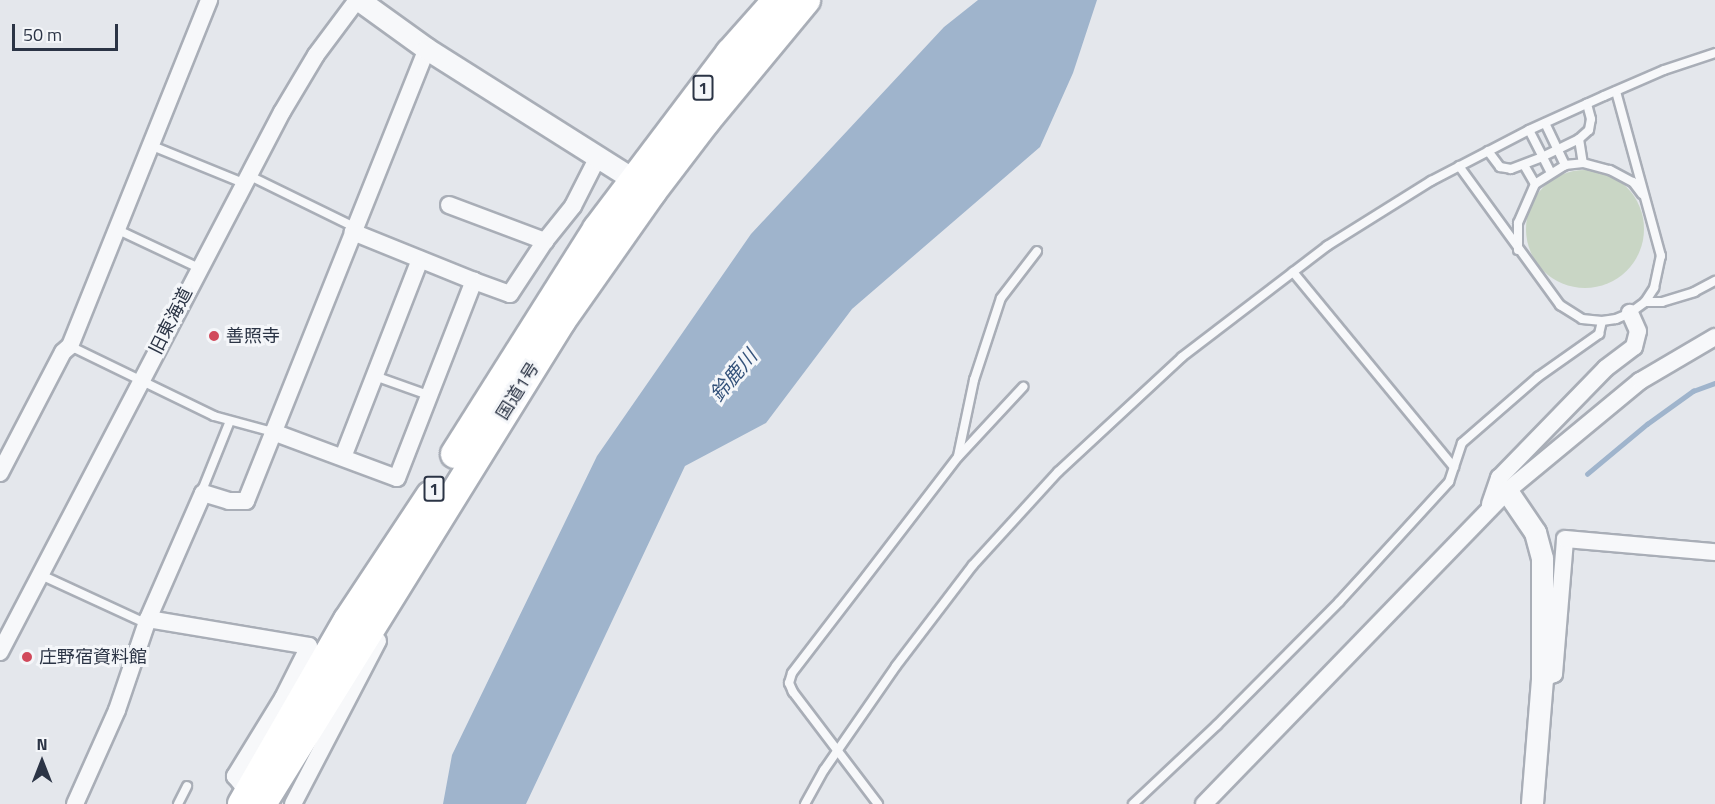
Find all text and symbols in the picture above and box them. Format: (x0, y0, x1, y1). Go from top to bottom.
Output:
scale bar (15, 12, 122, 50)
text: 50 m (23, 21, 62, 48)
road number: 1 (692, 75, 714, 101)
street label: 旧東海道 (145, 284, 197, 358)
place label: 善照寺 (226, 325, 280, 347)
marker: 善照寺 (207, 329, 221, 343)
water label: 鈴鹿川 (705, 344, 761, 406)
street label: 国道1号 (492, 358, 544, 424)
road number: 1 (424, 476, 444, 502)
place label: 庄野宿資料館 (39, 646, 147, 668)
marker: 庄野宿資料館 (20, 650, 34, 664)
north arrow (12, 732, 72, 792)
text: N (36, 732, 48, 756)

